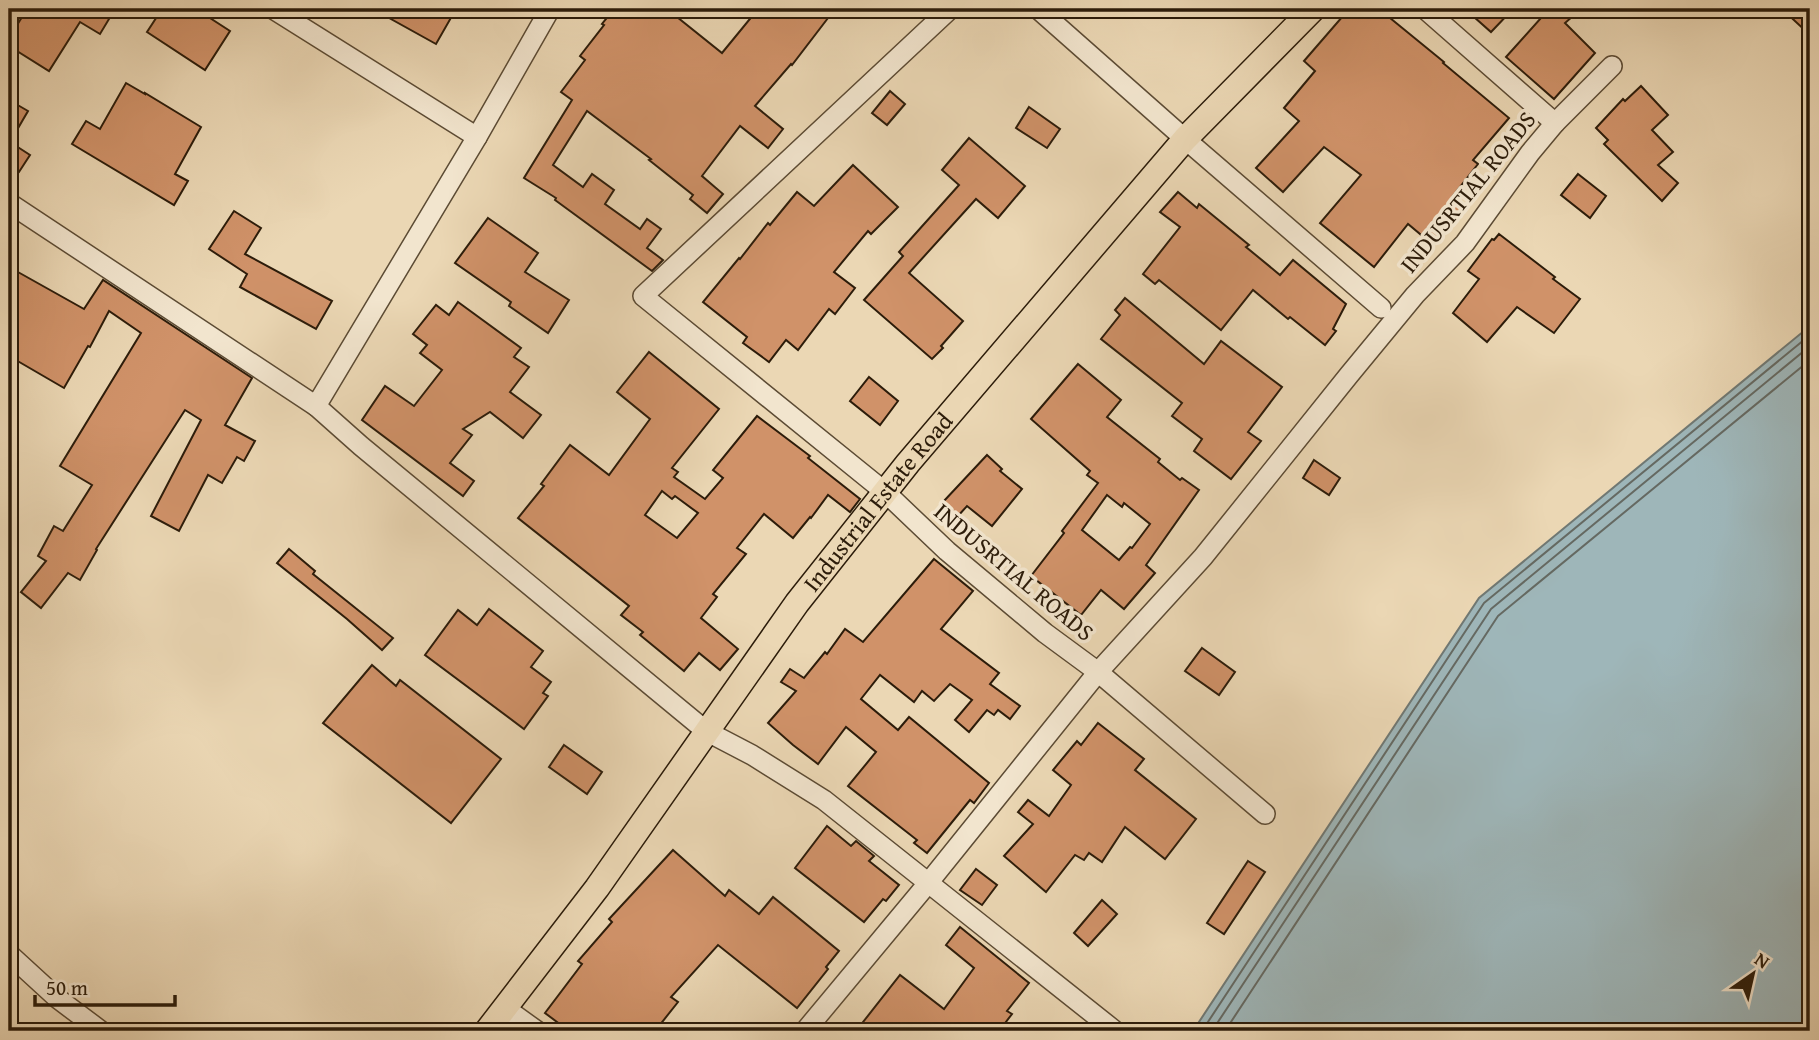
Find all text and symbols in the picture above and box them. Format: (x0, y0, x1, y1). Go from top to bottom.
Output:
street label: INDUSRTIAL ROADS (1391, 103, 1544, 280)
street label: Industrial Estate Road (794, 404, 961, 599)
street label: INDUSRTIAL ROADS (927, 494, 1102, 649)
north arrow (1717, 939, 1787, 1009)
text: N (1749, 945, 1776, 975)
scale bar (35, 963, 175, 1007)
text: 50 m (46, 972, 88, 1003)

